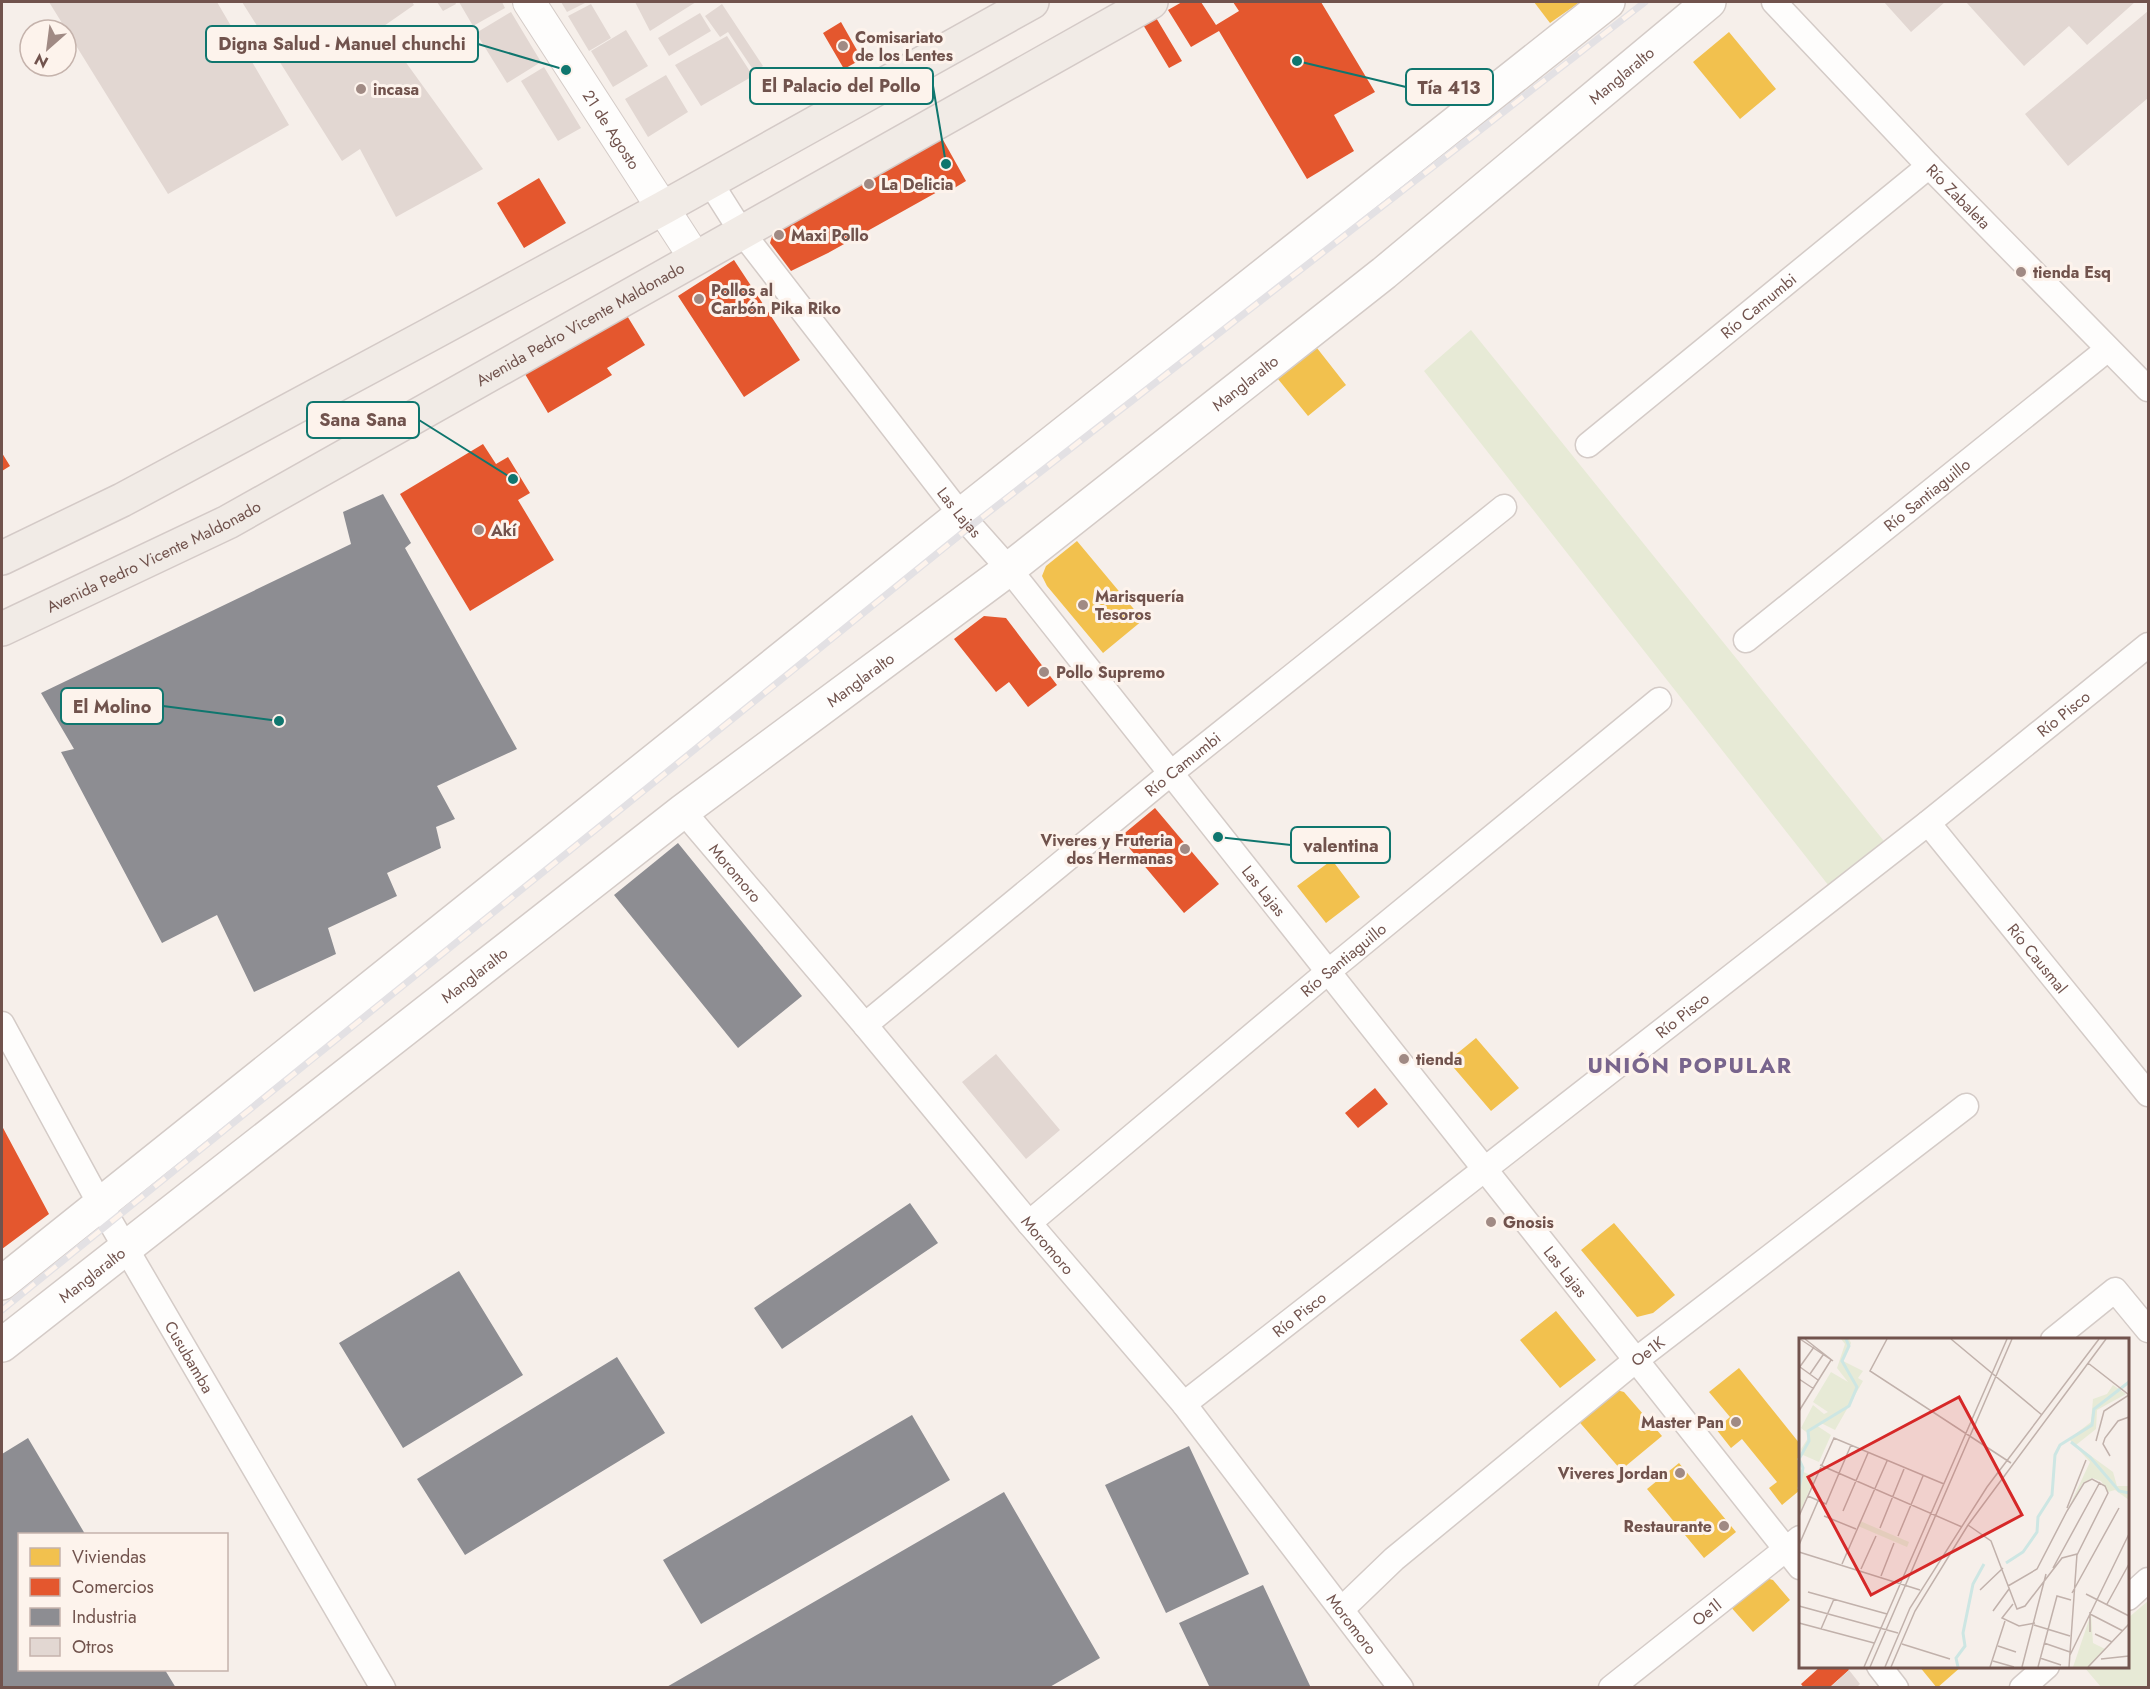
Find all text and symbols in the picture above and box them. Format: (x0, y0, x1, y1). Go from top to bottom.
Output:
north arrow (18, 18, 78, 78)
callout: Digna Salud - Manuel chunchi (206, 26, 478, 62)
place label: Comisariato de los Lentes (855, 26, 953, 67)
text: Digna Salud - Manuel chunchi (218, 31, 466, 57)
marker: Comisariato de los Lentes (836, 39, 850, 53)
street label: Manglaralto (1583, 41, 1659, 109)
text: N (30, 48, 52, 74)
callout: El Palacio del Pollo (750, 68, 933, 104)
callout: Tía 413 (1406, 69, 1493, 105)
text: El Palacio del Pollo (761, 73, 921, 99)
text: Tía 413 (1417, 75, 1481, 101)
place label: incasa (373, 78, 419, 101)
marker: incasa (354, 82, 368, 96)
street label: 21 de Agosto (577, 85, 646, 174)
street label: Río Zabaleta (1921, 158, 1996, 234)
place label: La Delicia (881, 173, 953, 196)
marker: La Delicia (862, 177, 876, 191)
place label: Maxi Pollo (791, 224, 869, 247)
marker: Maxi Pollo (772, 228, 786, 242)
street label: Avenida Pedro Vicente Maldonado (472, 256, 688, 392)
place label: tienda Esq (2033, 261, 2111, 284)
marker: tienda Esq (2014, 265, 2028, 279)
street label: Río Camumbi (1715, 268, 1801, 344)
place label: Pollos al Carbón Pika Riko (711, 279, 841, 320)
marker: Pollos al Carbón Pika Riko (692, 292, 706, 306)
street label: Manglaralto (1207, 349, 1283, 416)
callout: Sana Sana (307, 402, 419, 438)
text: Sana Sana (319, 407, 407, 433)
street label: Río Santiaguillo (1879, 453, 1975, 537)
street label: Las Lajas (932, 482, 987, 542)
street label: Avenida Pedro Vicente Maldonado (42, 494, 265, 618)
place label: Akí (490, 519, 517, 542)
marker: Akí (472, 523, 486, 537)
place label: Marisquería Tesoros (1095, 585, 1184, 626)
marker: Marisquería Tesoros (1076, 598, 1090, 612)
street label: Manglaralto (822, 647, 899, 712)
place label: Pollo Supremo (1056, 661, 1165, 684)
marker: Pollo Supremo (1037, 665, 1051, 679)
street label: Río Pisco (2032, 685, 2095, 742)
callout: El Molino (61, 688, 163, 724)
text: El Molino (73, 694, 152, 720)
street label: Río Camumbi (1139, 726, 1226, 802)
callout: valentina (1291, 827, 1390, 863)
place label: Viveres y Fruteria dos Hermanas (1040, 829, 1173, 870)
text: valentina (1302, 833, 1379, 859)
street label: Moromoro (704, 838, 767, 907)
marker: Viveres y Fruteria dos Hermanas (1178, 842, 1192, 856)
street label: Las Lajas (1237, 860, 1291, 921)
street label: Río Santiaguillo (1295, 917, 1391, 1002)
street label: Río Causmal (2002, 918, 2073, 998)
street label: Manglaralto (436, 941, 513, 1008)
street label: Río Pisco (1650, 987, 1714, 1043)
place label: tienda (1416, 1048, 1462, 1071)
district label: UNIÓN POPULAR (1587, 1049, 1793, 1081)
marker: tienda (1397, 1052, 1411, 1066)
street label: Moromoro (1016, 1211, 1080, 1280)
place label: Gnosis (1503, 1211, 1554, 1234)
marker: Gnosis (1484, 1215, 1498, 1229)
street label: Manglaralto (53, 1241, 130, 1308)
street label: Las Lajas (1538, 1241, 1593, 1302)
street label: Río Pisco (1267, 1286, 1331, 1342)
street label: Cusubamba (159, 1316, 220, 1397)
street label: Oe1K (1626, 1331, 1669, 1372)
inset map (1799, 1338, 2129, 1668)
place label: Master Pan (1641, 1411, 1724, 1434)
marker: Master Pan (1729, 1415, 1743, 1429)
place label: Viveres Jordan (1557, 1462, 1668, 1485)
marker: Viveres Jordan (1673, 1466, 1687, 1480)
place label: Restaurante (1624, 1515, 1712, 1538)
marker: Restaurante (1717, 1519, 1731, 1533)
legend (18, 1533, 228, 1671)
text: Viviendas (72, 1544, 146, 1570)
text: Comercios (72, 1574, 154, 1600)
street label: Moromoro (1321, 1589, 1383, 1659)
street label: Oe1l (1687, 1593, 1726, 1631)
text: Industria (72, 1604, 137, 1630)
text: Otros (72, 1634, 114, 1660)

